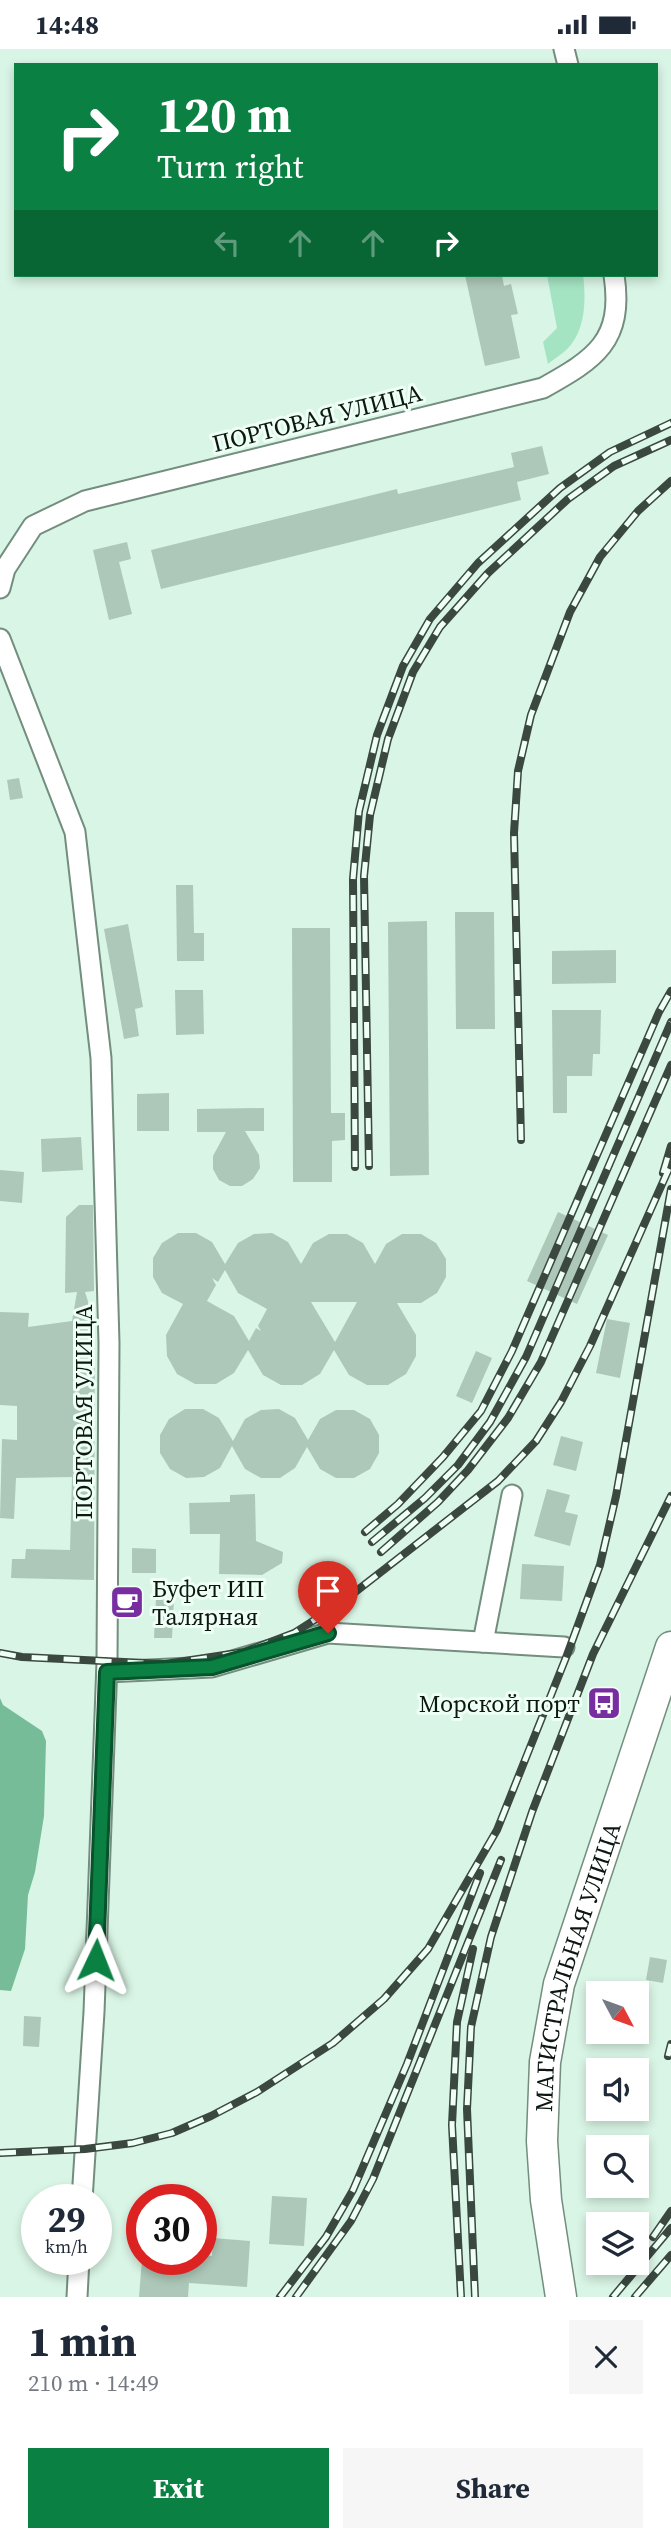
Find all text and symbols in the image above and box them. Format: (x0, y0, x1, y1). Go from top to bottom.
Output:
text: 14:48 (35, 7, 99, 43)
text: 120 m (157, 81, 292, 148)
icon: right (42, 91, 133, 182)
text: Turn right (157, 145, 303, 189)
icon: left (208, 224, 246, 262)
icon: ahead (281, 224, 319, 262)
icon: ahead (354, 224, 392, 262)
icon: right (427, 224, 465, 262)
street label: ПОРТОВАЯ УЛИЦА (209, 376, 425, 460)
street label: ПОРТОВАЯ УЛИЦА (67, 1304, 100, 1520)
pin (298, 1561, 358, 1633)
place label: Буфет ИП Талярная (152, 1572, 264, 1633)
icon: arrive (309, 1572, 347, 1610)
cafe icon: Буфет ИП Талярная (108, 1583, 146, 1621)
bus stop icon: Морской порт (585, 1684, 623, 1722)
place label: Морской порт (419, 1687, 580, 1720)
street label: МАГИСТРАЛЬНАЯ УЛИЦА (527, 1817, 628, 2112)
position arrow (59, 1923, 133, 1997)
north arrow (586, 1981, 649, 2044)
map controls (586, 1981, 649, 2275)
button: sound (586, 2058, 649, 2121)
button: search (586, 2135, 649, 2198)
speed limit sign: 30 (126, 2184, 217, 2275)
text: 29 (48, 2196, 85, 2244)
button: layers (586, 2212, 649, 2275)
text: km/h (45, 2234, 88, 2259)
text: 1 min (28, 2312, 137, 2370)
button: close (569, 2320, 643, 2394)
text: 210 m · 14:49 (28, 2367, 159, 2399)
button: Exit (28, 2448, 329, 2528)
button: Share (343, 2448, 643, 2528)

